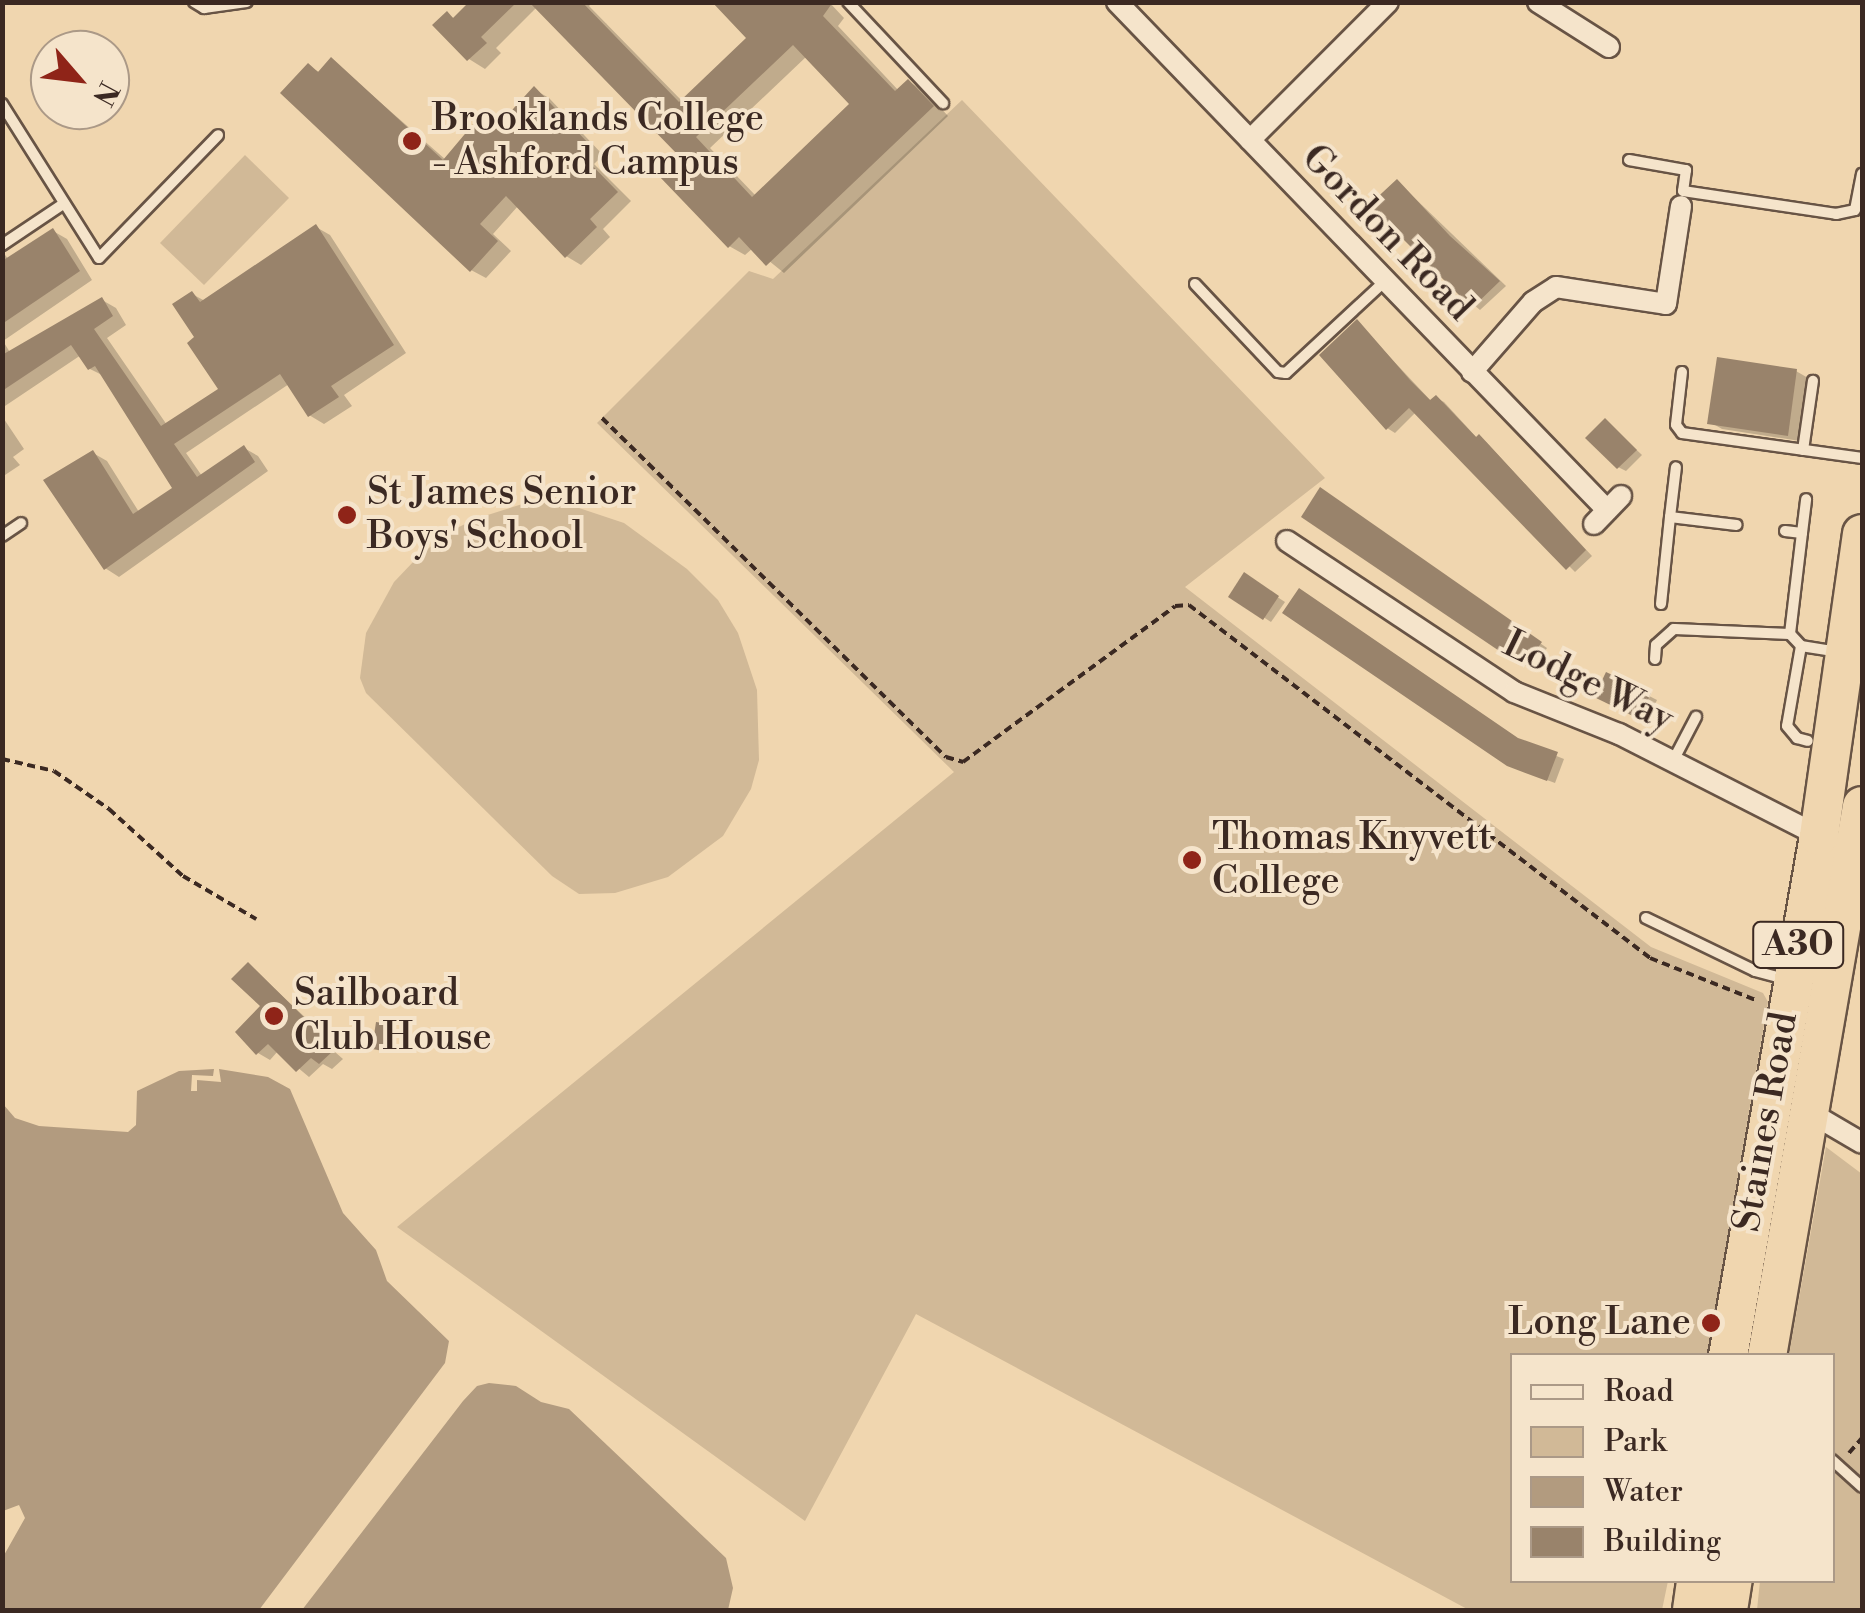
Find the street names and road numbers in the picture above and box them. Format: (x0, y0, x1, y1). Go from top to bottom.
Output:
street label: Gordon Road (1292, 136, 1482, 330)
street label: Lodge Way (1495, 621, 1681, 743)
road number: A30 (1750, 915, 1846, 975)
street label: Staines Road (1724, 1009, 1808, 1235)

